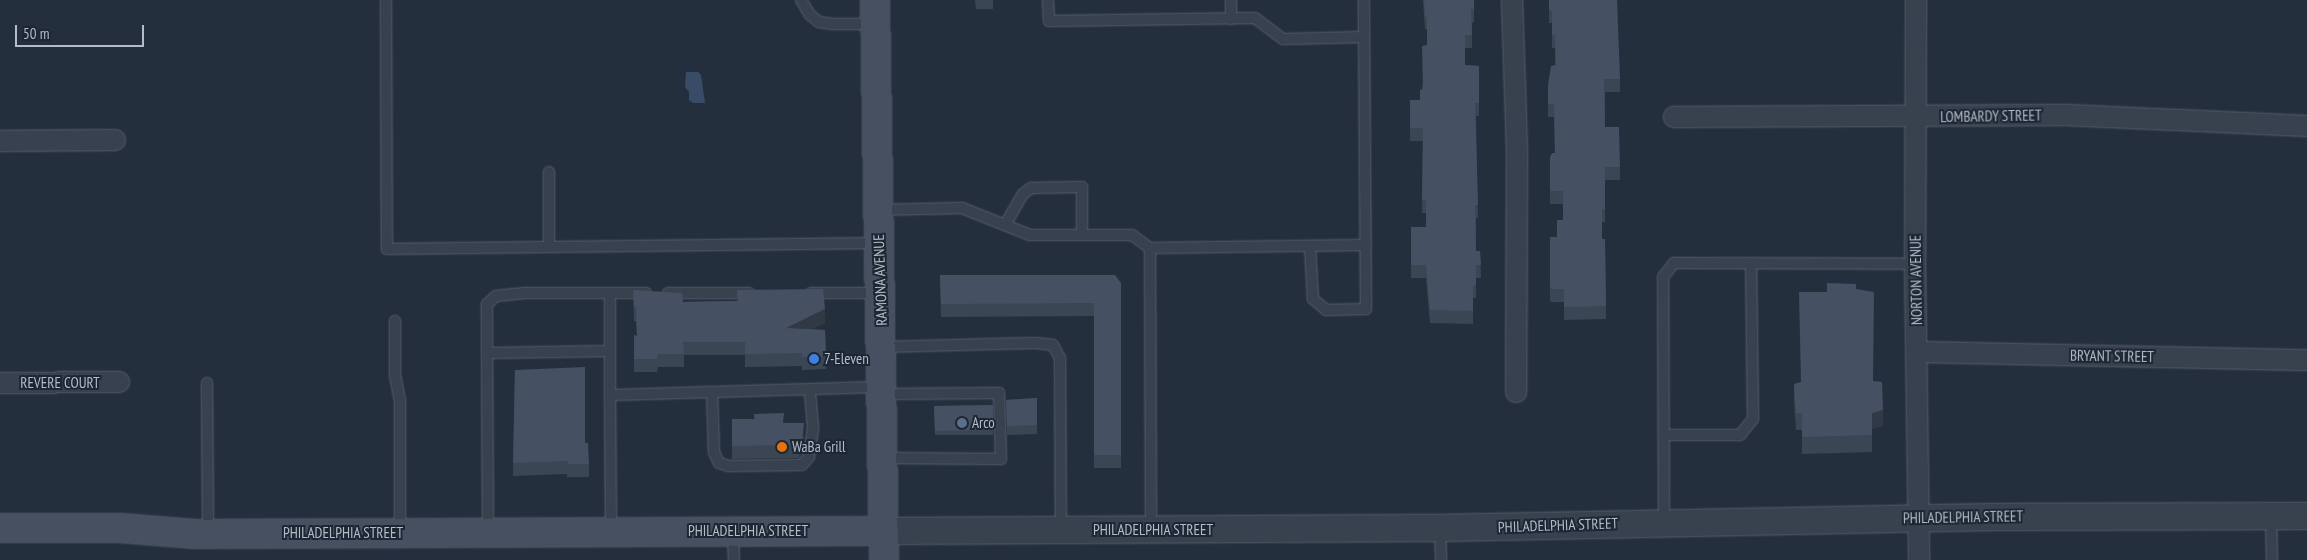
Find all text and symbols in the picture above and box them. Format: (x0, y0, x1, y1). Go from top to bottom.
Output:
scale bar (18, 15, 146, 47)
text: 50 m (23, 24, 49, 43)
street label: LOMBARDY STREET (1940, 106, 2042, 126)
street label: RAMONA AVENUE (869, 234, 891, 326)
street label: NORTON AVENUE (1906, 235, 1926, 325)
street label: BRYANT STREET (2070, 346, 2154, 366)
place label: 7-Eleven (824, 350, 869, 368)
marker: 7-Eleven (808, 353, 820, 365)
street label: REVERE COURT (20, 374, 100, 392)
place label: Arco (972, 414, 995, 432)
marker: Arco (956, 417, 968, 429)
place label: WaBa Grill (792, 438, 846, 456)
marker: WaBa Grill (776, 441, 788, 453)
street label: PHILADELPHIA STREET (1902, 507, 2024, 527)
street label: PHILADELPHIA STREET (1497, 514, 1619, 536)
street label: PHILADELPHIA STREET (1093, 521, 1213, 539)
street label: PHILADELPHIA STREET (688, 522, 808, 540)
street label: PHILADELPHIA STREET (283, 524, 403, 542)

